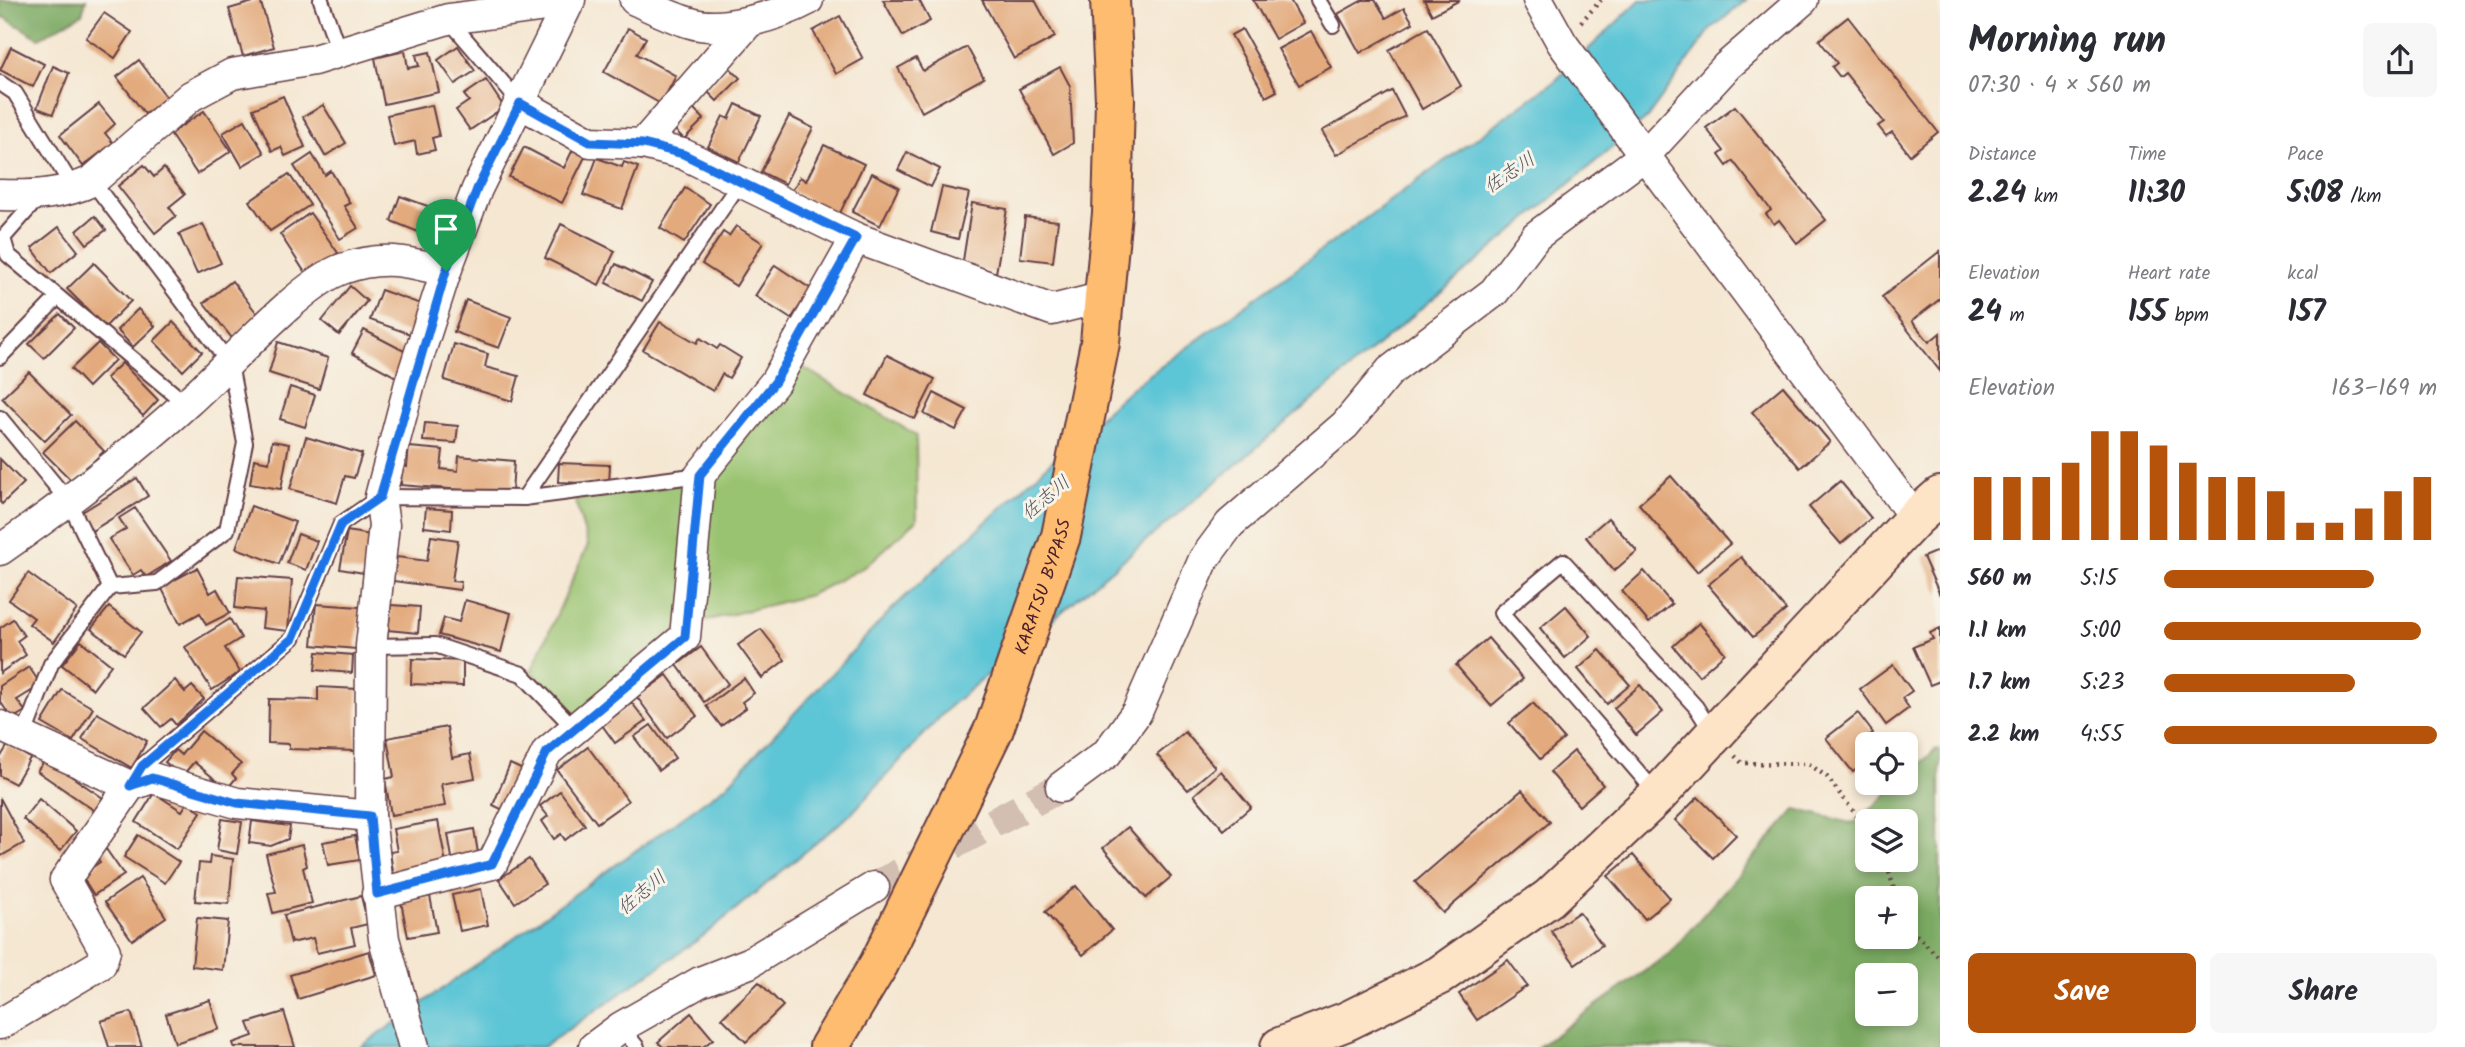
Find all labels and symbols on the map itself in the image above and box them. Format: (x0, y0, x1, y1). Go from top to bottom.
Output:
water label: 佐志川 (1478, 145, 1542, 202)
pin (416, 199, 476, 271)
water label: 佐志川 (1015, 469, 1078, 528)
street label: KARATSU BYPASS (1008, 516, 1080, 659)
water label: 佐志川 (611, 864, 674, 923)

